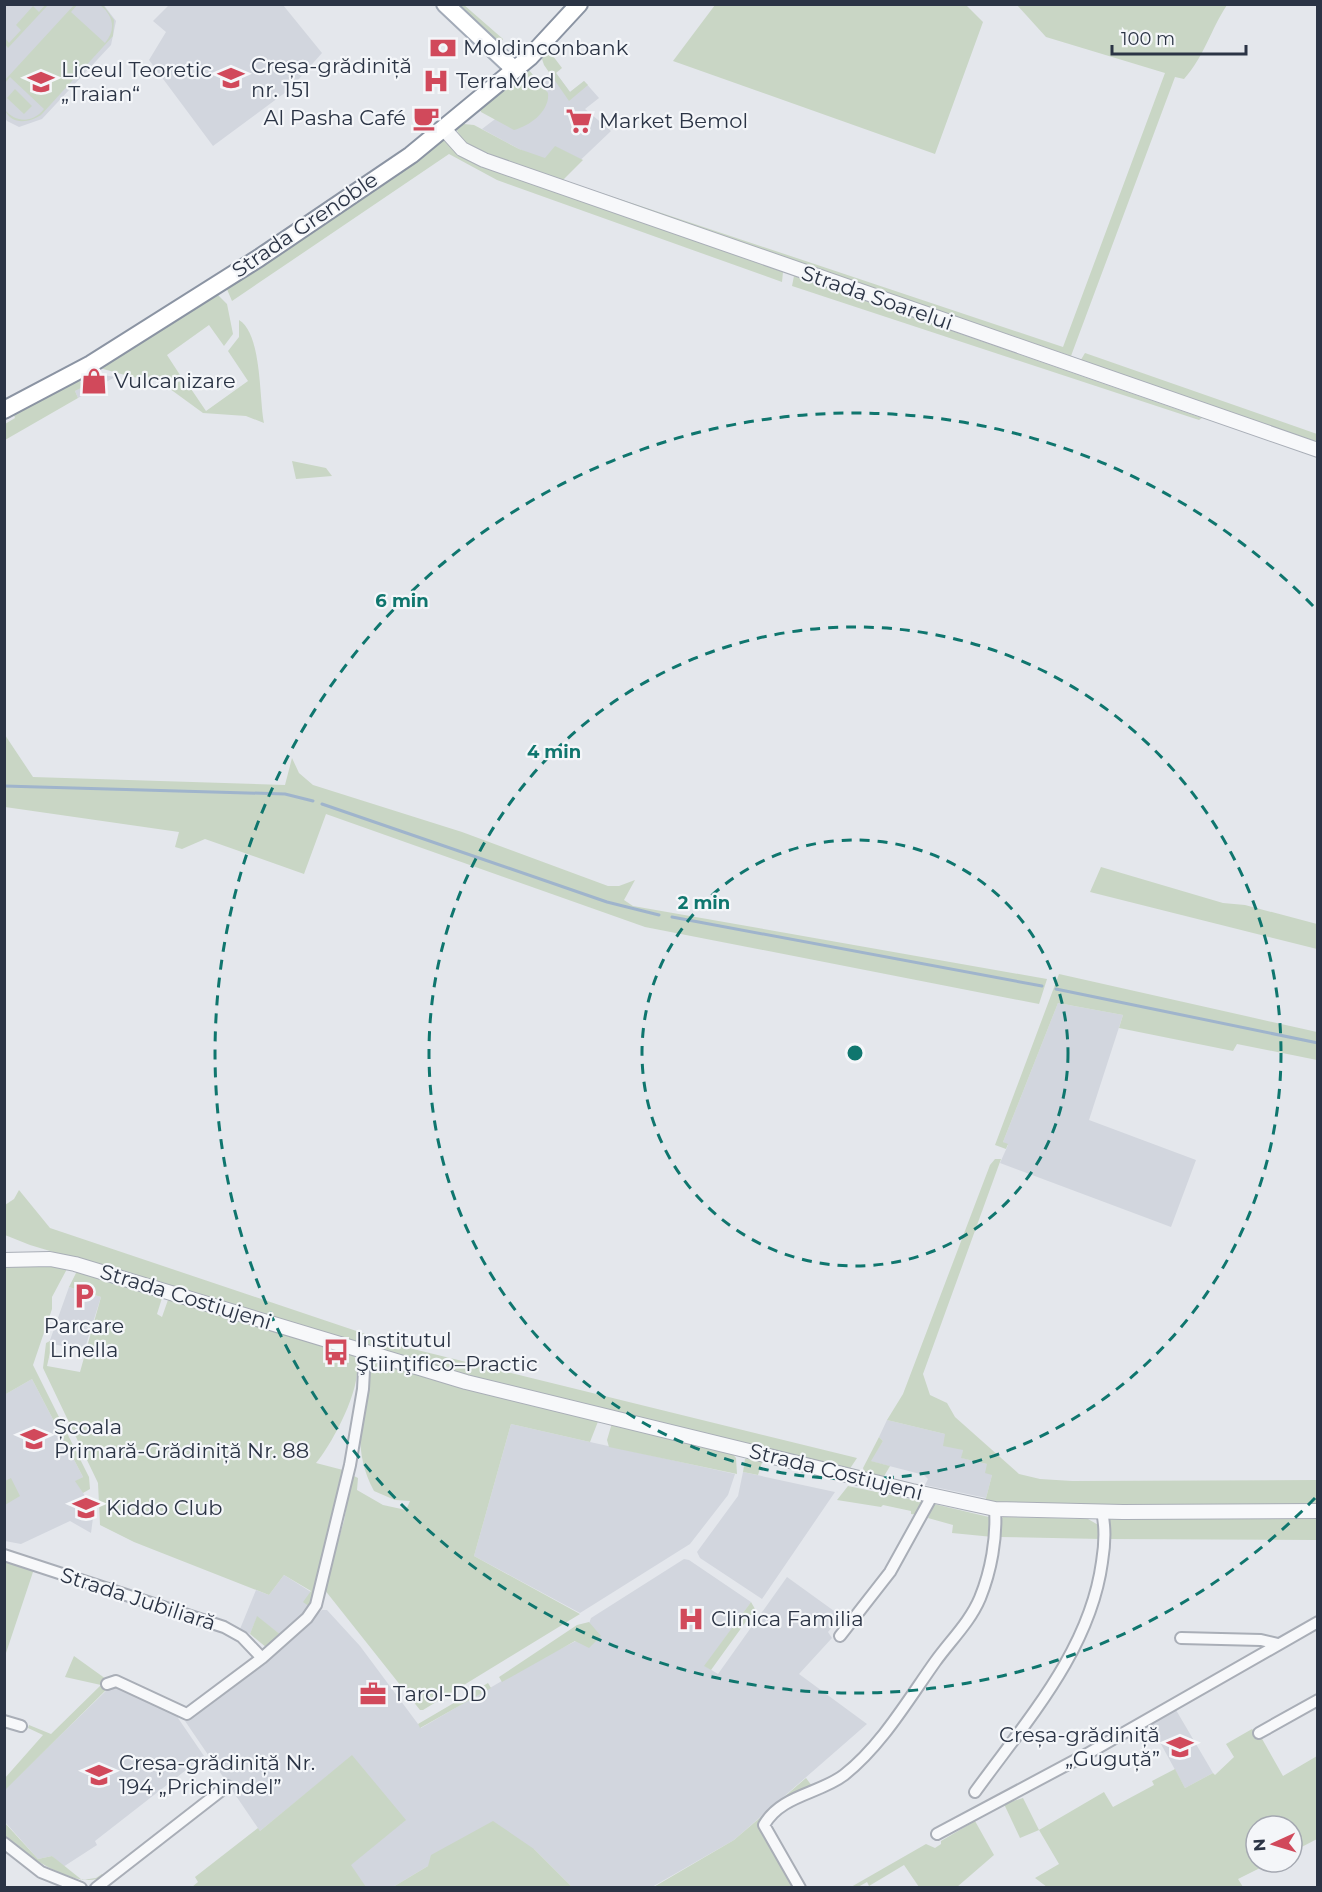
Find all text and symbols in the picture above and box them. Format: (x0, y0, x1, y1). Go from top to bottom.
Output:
scale bar (1112, 18, 1246, 56)
text: 100 m (1121, 28, 1175, 50)
bank icon: Moldinconbank (428, 33, 458, 63)
place label: Moldinconbank (463, 35, 629, 60)
place label: Creșa-grădiniță nr. 151 (251, 53, 412, 102)
place label: Liceul Teoretic „Traian“ (61, 57, 212, 106)
school or university icon: Creșa-grădiniță nr. 151 (216, 63, 246, 93)
hospital icon: TerraMed (421, 66, 451, 96)
school or university icon: Liceul Teoretic „Traian“ (26, 67, 56, 97)
place label: TerraMed (456, 68, 555, 93)
cafe icon: Al Pasha Café (411, 103, 441, 133)
place label: Al Pasha Café (264, 105, 406, 130)
supermarket icon: Market Bemol (564, 106, 594, 136)
place label: Market Bemol (599, 108, 748, 133)
street label: Strada Grenoble (227, 167, 382, 283)
street label: Strada Soarelui (798, 260, 956, 335)
shop icon: Vulcanizare (79, 366, 109, 396)
place label: Vulcanizare (114, 368, 236, 393)
text: 6 min (375, 590, 429, 612)
text: 4 min (527, 741, 581, 763)
text: 2 min (678, 892, 730, 914)
centre of rings (845, 1043, 865, 1063)
street label: Strada Costiujeni (97, 1259, 275, 1334)
parking icon: Parcare Linella (69, 1281, 99, 1311)
place label: Parcare Linella (44, 1313, 124, 1362)
place label: Institutul Ştiinţifico–Practic (356, 1327, 538, 1376)
bus stop icon: Institutul Ştiinţifico–Practic (321, 1337, 351, 1367)
place label: Școala Primară-Grădiniță Nr. 88 (54, 1414, 309, 1464)
school or university icon: Școala Primară-Grădiniță Nr. 88 (19, 1424, 49, 1454)
street label: Strada Costiujeni (747, 1438, 925, 1505)
school or university icon: Kiddo Club (71, 1493, 101, 1523)
place label: Kiddo Club (106, 1495, 223, 1520)
street label: Strada Jubiliară (57, 1562, 219, 1635)
hospital icon: Clinica Familia (676, 1604, 706, 1634)
place label: Clinica Familia (711, 1606, 864, 1631)
office icon: Tarol-DD (358, 1679, 388, 1709)
place label: Tarol-DD (393, 1681, 487, 1706)
place label: Creșa-grădiniță „Guguță” (999, 1722, 1160, 1772)
school or university icon: Creșa-grădiniță „Guguță” (1165, 1732, 1195, 1762)
place label: Creșa-grădiniță Nr. 194 „Prichindel” (119, 1750, 315, 1799)
school or university icon: Creșa-grădiniță Nr. 194 „Prichindel” (84, 1760, 114, 1790)
north arrow (1244, 1814, 1304, 1874)
text: N (1250, 1838, 1269, 1852)

